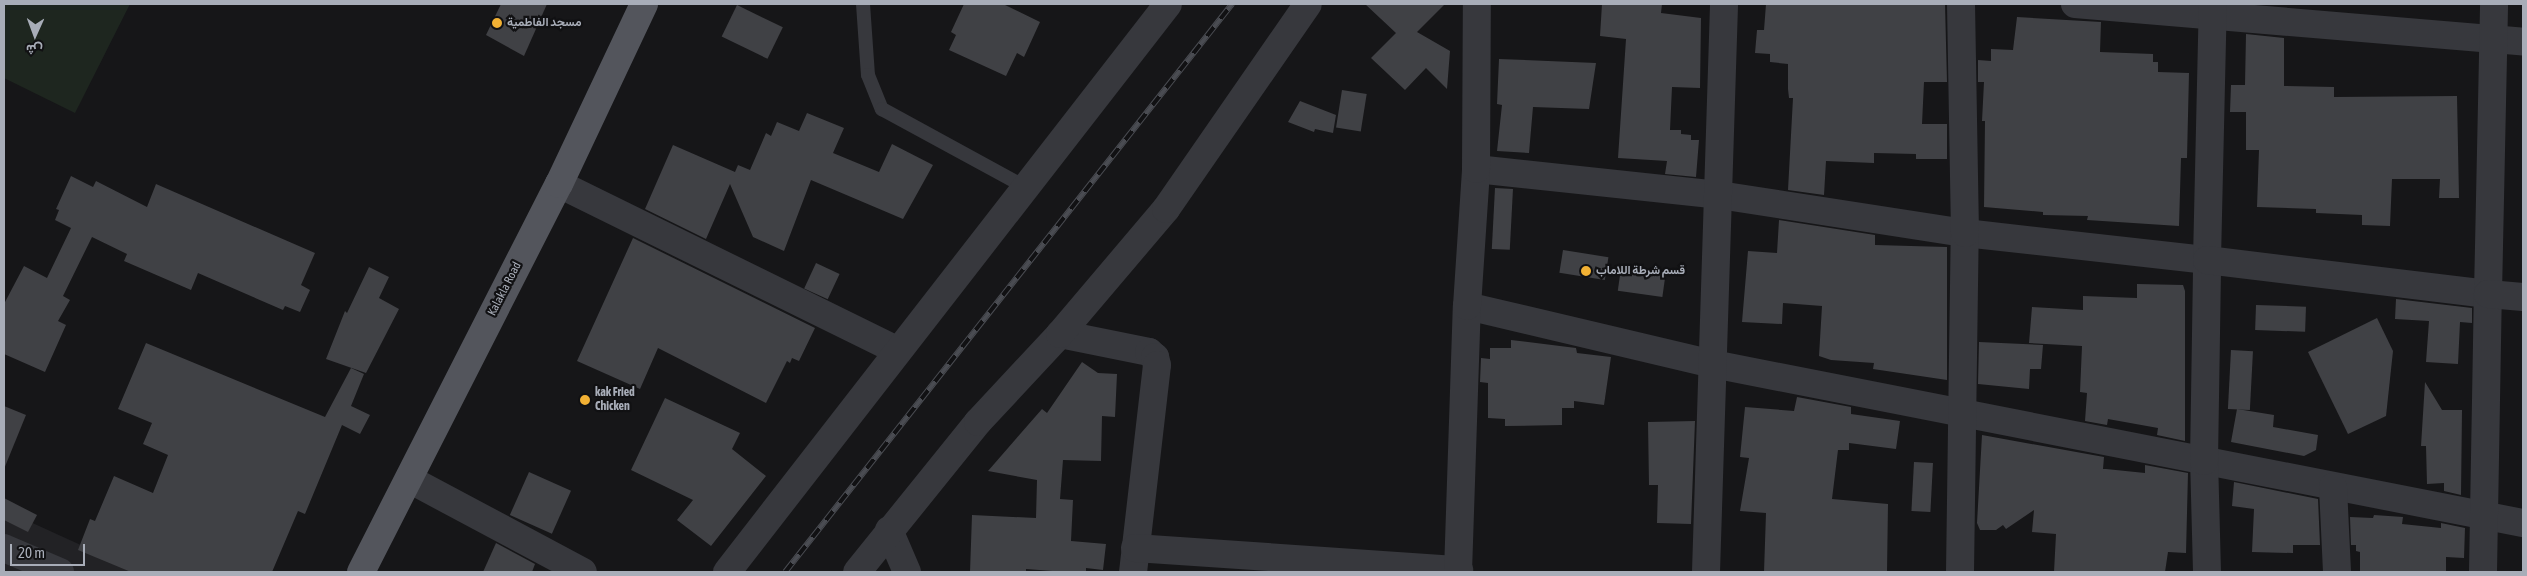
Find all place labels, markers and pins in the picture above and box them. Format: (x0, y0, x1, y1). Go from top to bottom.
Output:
place label: مسجد الفاطمية (507, 16, 582, 30)
marker: مسجد الفاطمية (491, 17, 503, 29)
place label: قسم شرطة اللاماب (1596, 264, 1685, 278)
marker: قسم شرطة اللاماب (1580, 265, 1592, 277)
place label: kak Fried Chicken (595, 386, 635, 414)
marker: kak Fried Chicken (579, 394, 591, 406)

